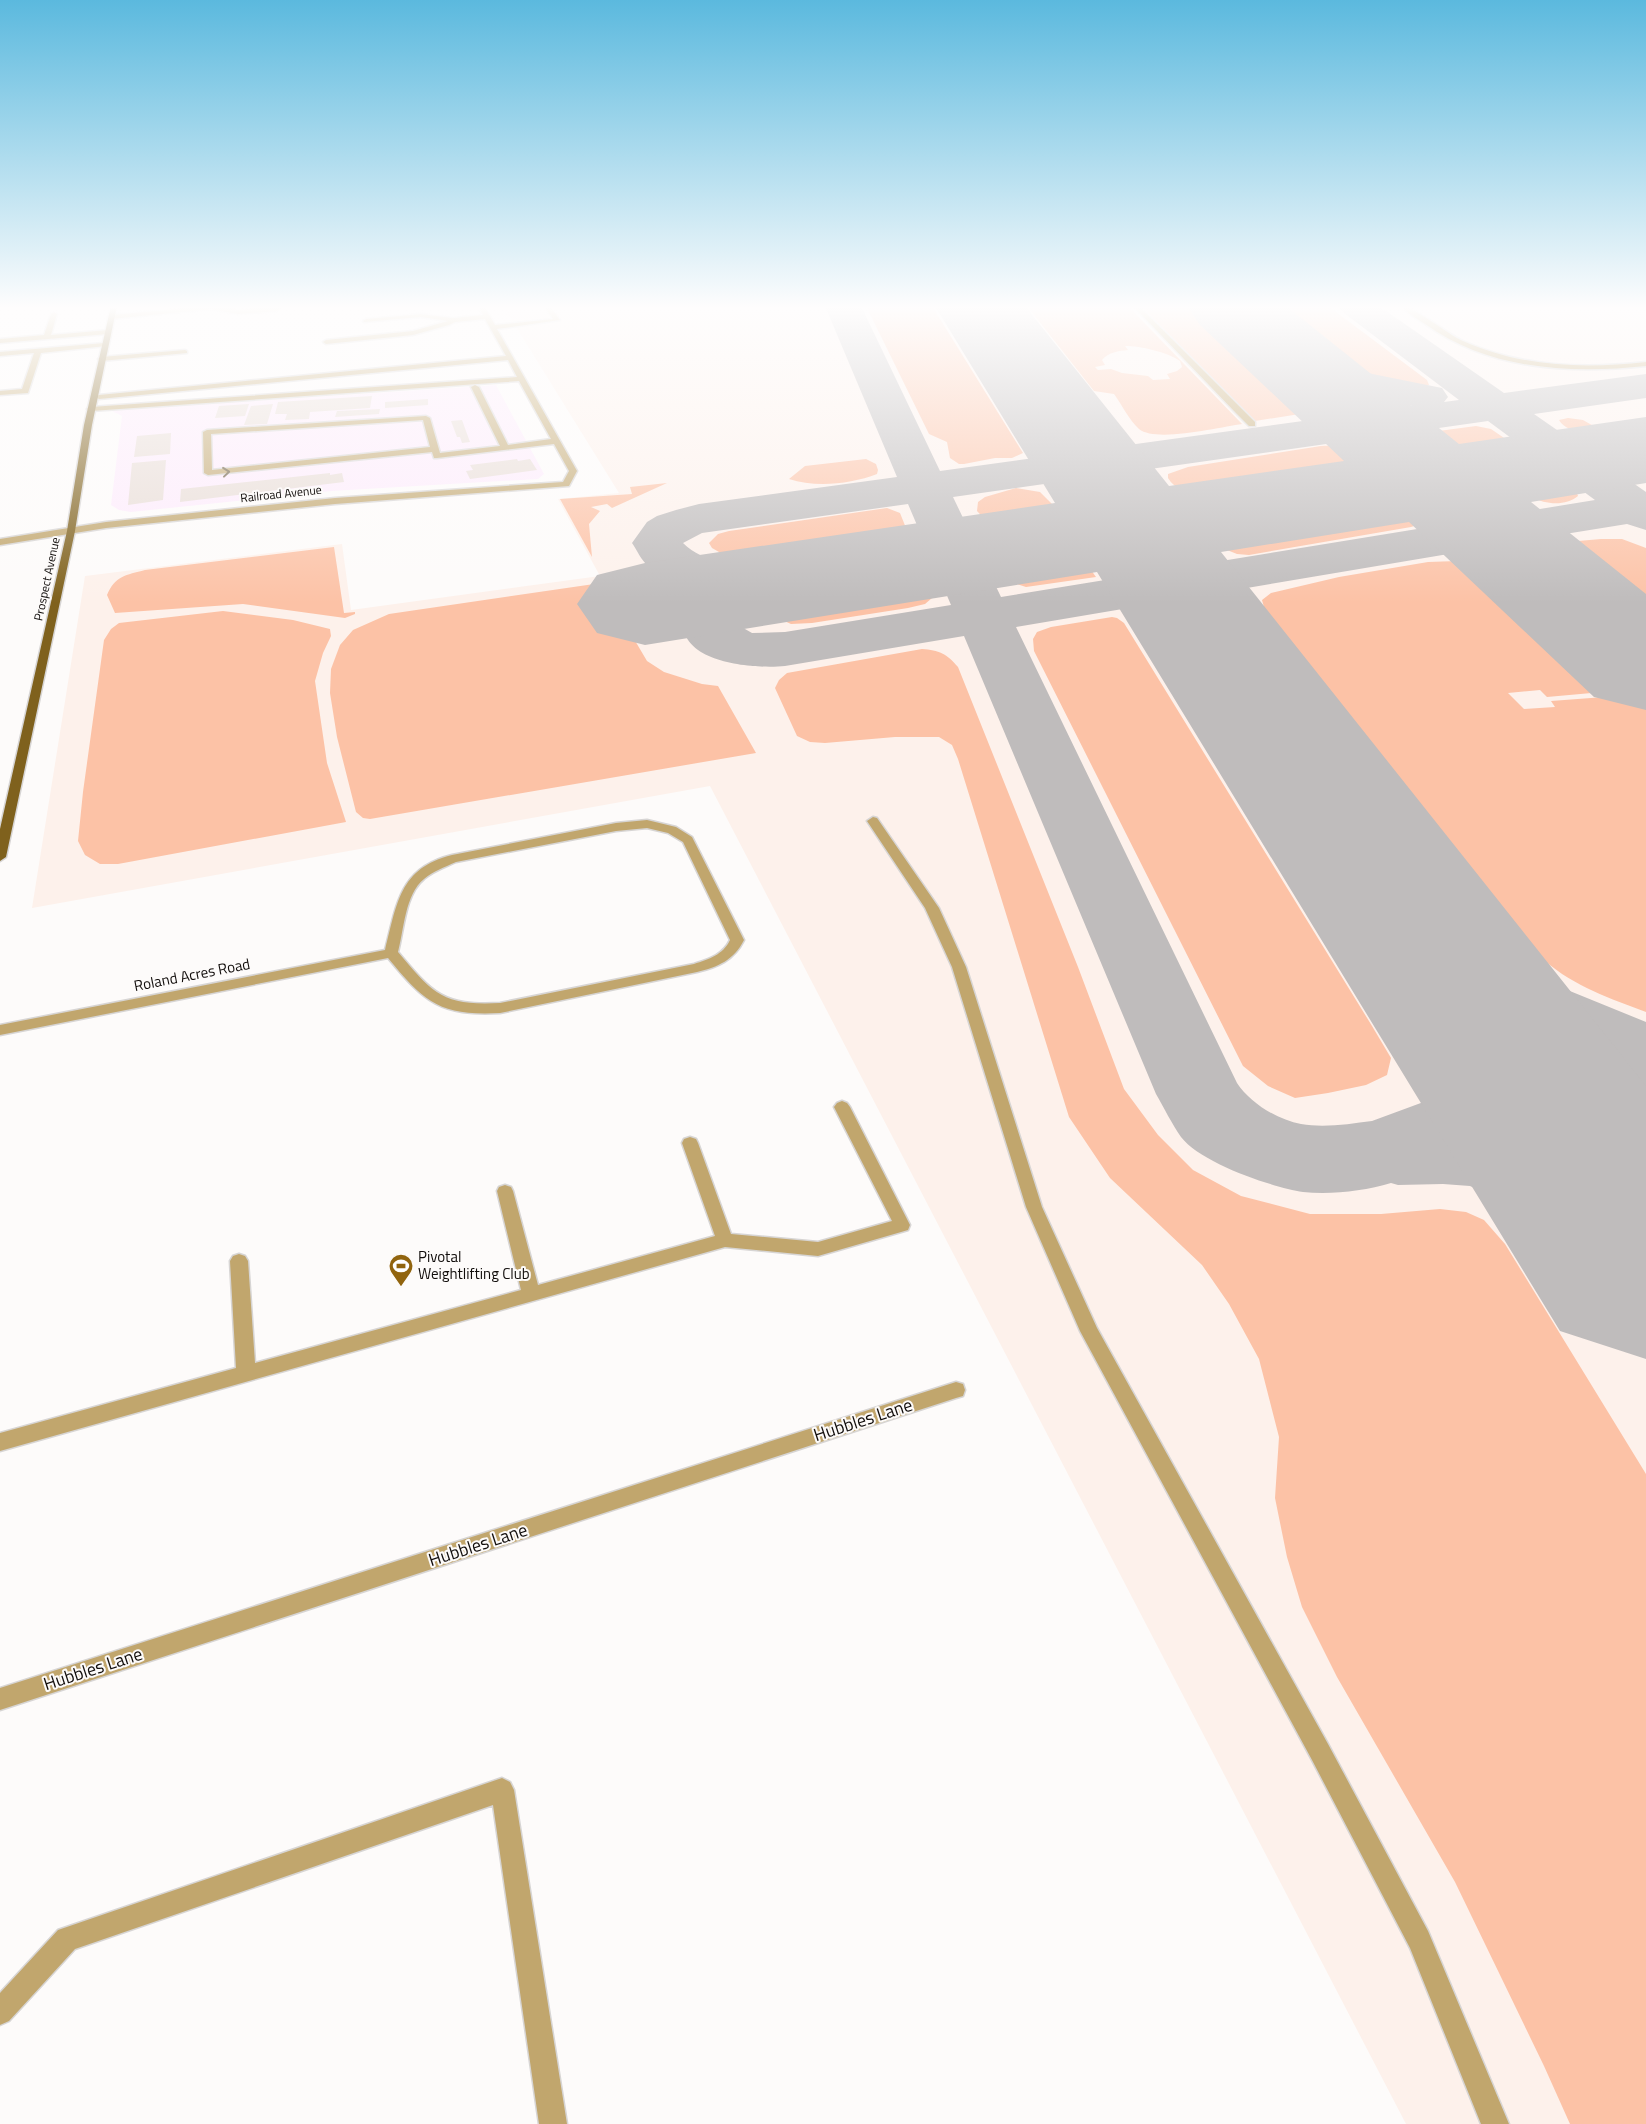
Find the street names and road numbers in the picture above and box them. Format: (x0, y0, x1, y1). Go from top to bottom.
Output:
street label: Railroad Avenue (239, 480, 323, 507)
street label: Prospect Avenue (28, 535, 65, 622)
street label: Roland Acres Road (132, 952, 252, 997)
street label: Hubbles Lane (810, 1391, 916, 1448)
street label: Hubbles Lane (425, 1516, 531, 1573)
street label: Hubbles Lane (40, 1640, 146, 1697)

